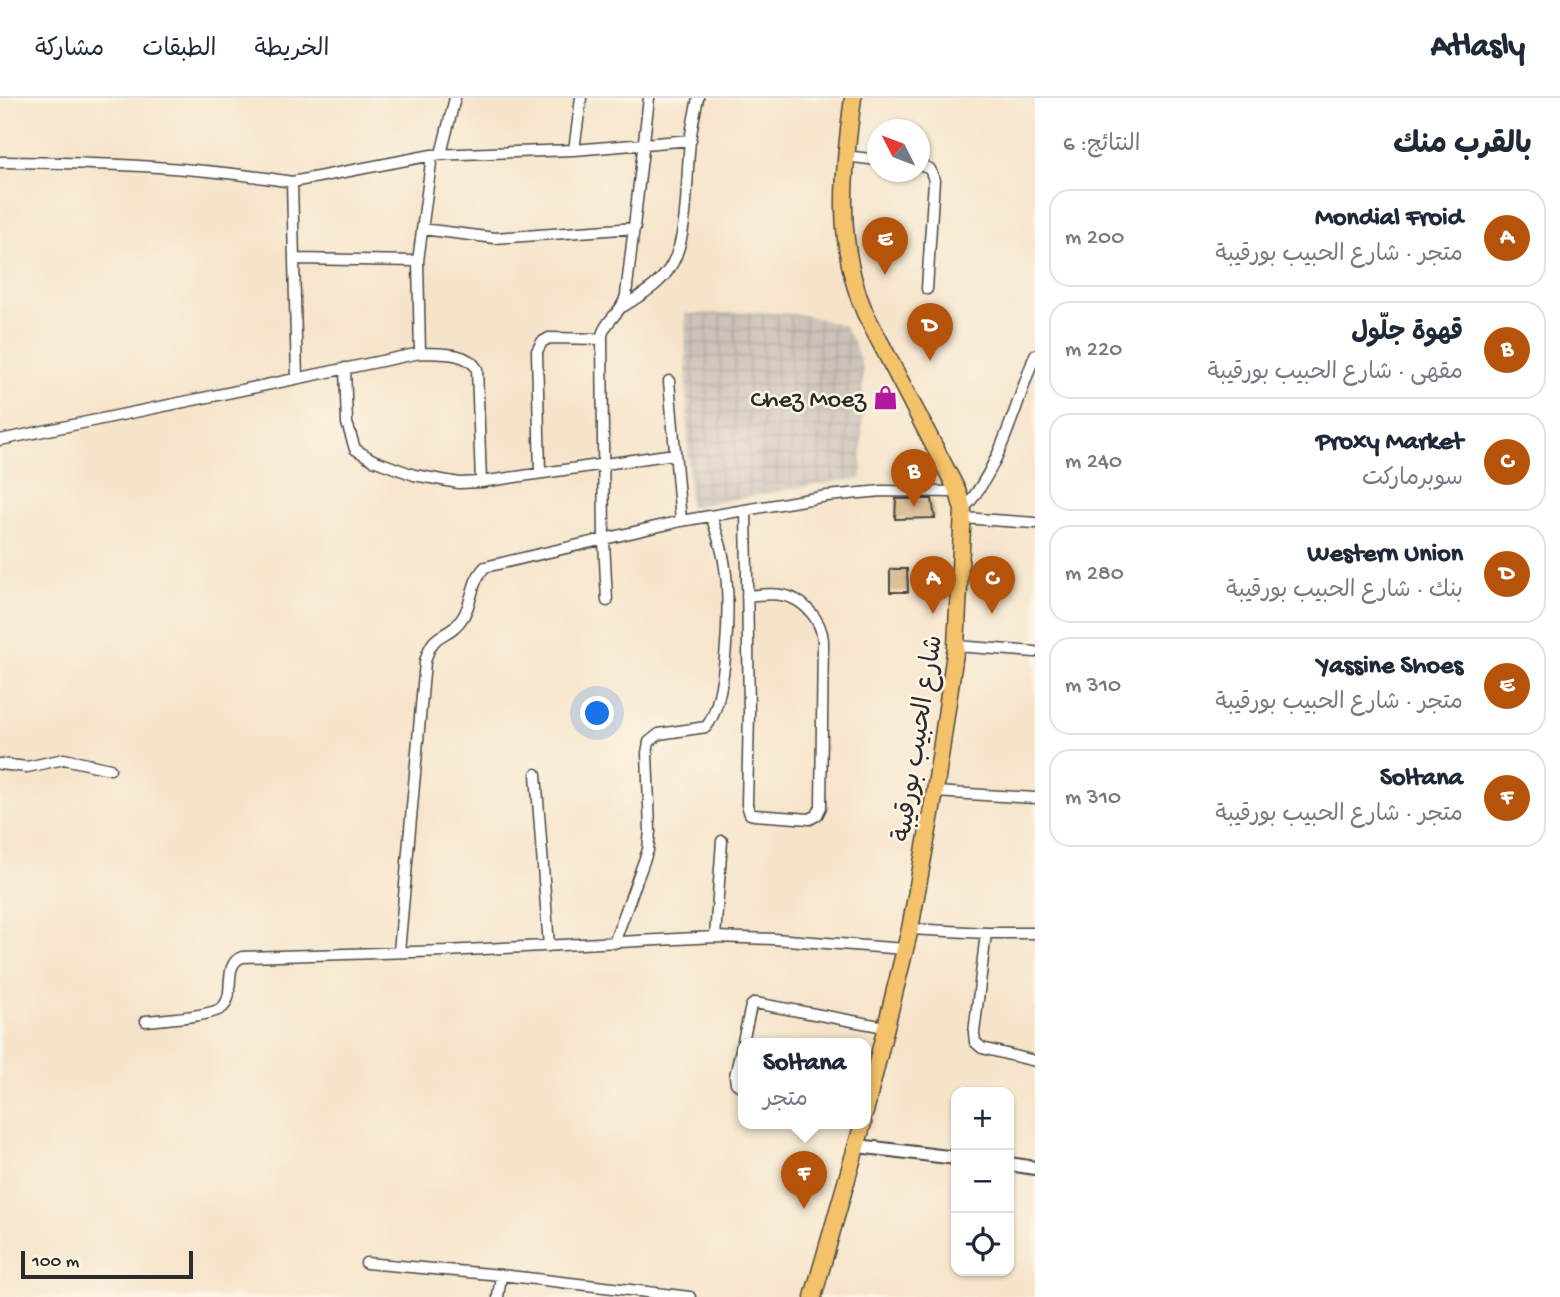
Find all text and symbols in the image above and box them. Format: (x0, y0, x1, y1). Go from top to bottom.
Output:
text: Atlasly (1431, 29, 1525, 67)
text: مشاركة (35, 36, 104, 65)
text: الطبقات (142, 36, 217, 65)
text: الخريطة (255, 36, 329, 65)
north arrow (867, 119, 930, 182)
text: بالقرب منك (1393, 129, 1532, 164)
text: النتائج: 6 (1063, 132, 1140, 159)
text: Mondial Froid (1315, 204, 1463, 235)
pin: E (862, 217, 908, 275)
text: 200 m (1065, 225, 1124, 252)
text: A (1500, 225, 1514, 252)
text: متجر · شارع الحبيب بورقيبة (1215, 242, 1463, 269)
pin: D (907, 303, 953, 361)
text: قهوة جلّول (1351, 319, 1463, 350)
text: 220 m (1065, 337, 1122, 364)
text: B (1501, 337, 1513, 364)
text: مقهى · شارع الحبيب بورقيبة (1208, 360, 1463, 387)
shop icon: Chez Moez (872, 383, 900, 411)
place label: Chez Moez (750, 386, 868, 417)
text: Proxy Market (1316, 428, 1463, 459)
pin: B (891, 449, 937, 507)
text: 240 m (1065, 449, 1122, 476)
text: C (1501, 449, 1513, 476)
text: سوبرماركت (1362, 466, 1463, 493)
text: Western Union (1307, 540, 1463, 571)
pin: A (910, 556, 956, 614)
pin: C (969, 556, 1015, 614)
text: 280 m (1065, 561, 1124, 588)
text: D (1500, 561, 1515, 588)
text: بنك · شارع الحبيب بورقيبة (1226, 578, 1463, 605)
street label: شارع الحبيب بورقيبة (889, 633, 952, 844)
text: Yassine Shoes (1317, 652, 1463, 683)
text: 310 m (1065, 673, 1121, 700)
text: E (1500, 673, 1514, 700)
text: متجر · شارع الحبيب بورقيبة (1215, 690, 1463, 717)
your location (580, 696, 614, 730)
text: Soltana (1380, 764, 1463, 795)
text: 310 m (1065, 785, 1121, 812)
text: F (1501, 785, 1513, 812)
text: متجر · شارع الحبيب بورقيبة (1215, 802, 1463, 829)
popup (738, 1038, 871, 1129)
text: Soltana (763, 1049, 846, 1080)
text: متجر (763, 1087, 808, 1114)
map controls (951, 1087, 1014, 1276)
button: + (951, 1087, 1014, 1150)
button: − (951, 1150, 1014, 1213)
pin: F (781, 1151, 827, 1209)
button: locate (951, 1213, 1014, 1276)
scale bar (21, 1248, 192, 1280)
text: 100 m (32, 1251, 79, 1274)

